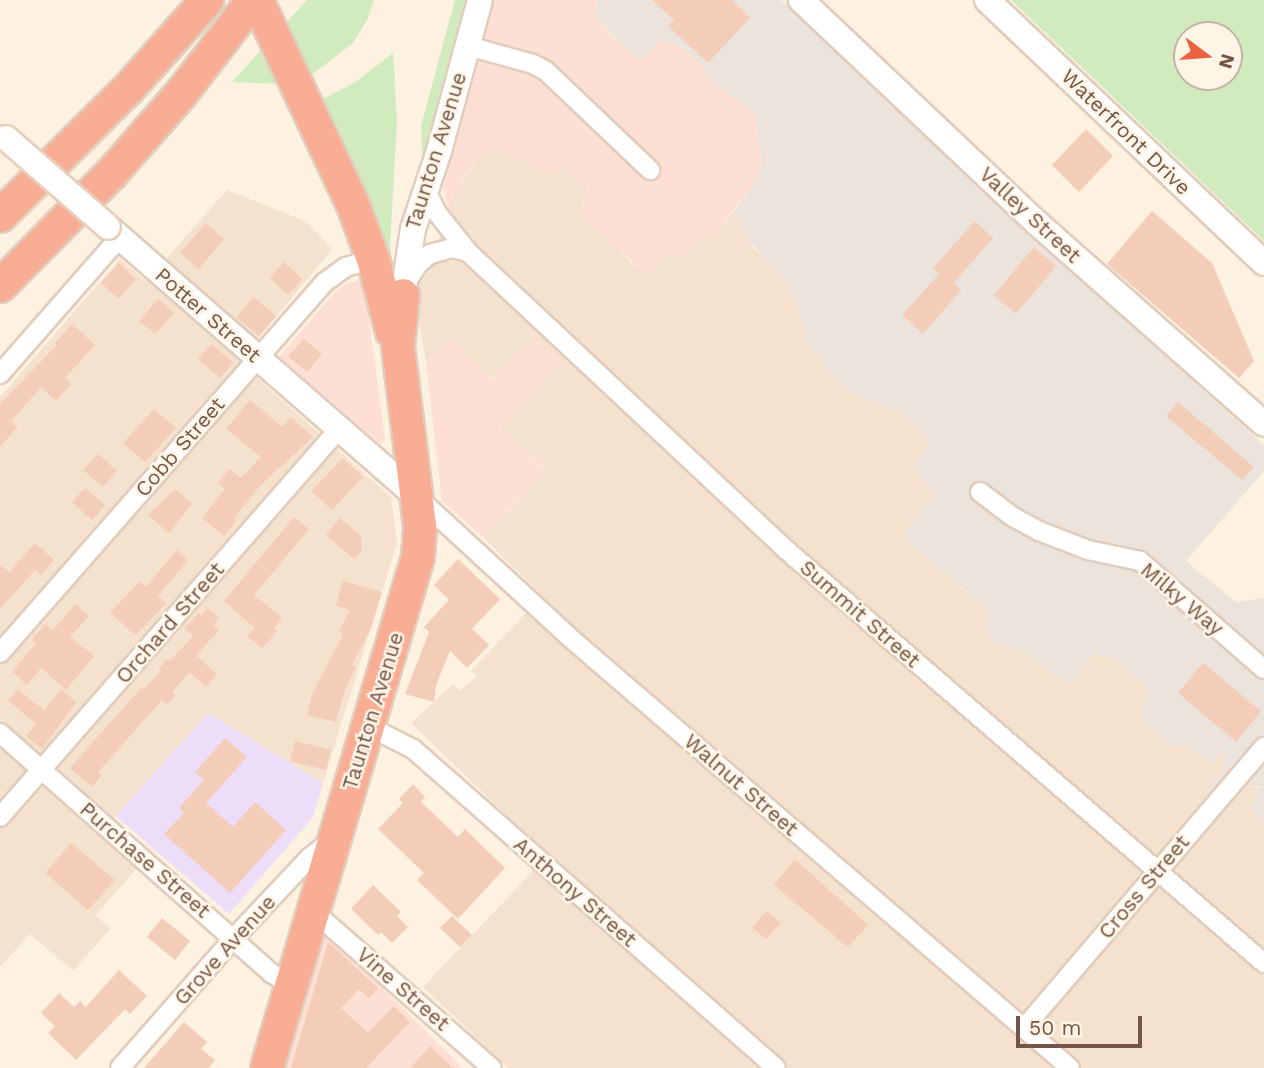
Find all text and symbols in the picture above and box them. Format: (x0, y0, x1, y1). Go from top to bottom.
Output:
north arrow (1173, 21, 1243, 91)
text: N (1214, 51, 1240, 71)
street label: Waterfront Drive (1056, 64, 1196, 200)
street label: Taunton Avenue (400, 69, 472, 233)
street label: Valley Street (974, 161, 1086, 269)
street label: Potter Street (150, 262, 266, 368)
street label: Cobb Street (130, 392, 230, 502)
street label: Summit Street (795, 555, 925, 673)
street label: Orchard Street (111, 557, 229, 689)
street label: Milky Way (1135, 557, 1229, 641)
street label: Taunton Avenue (337, 629, 409, 793)
street label: Walnut Street (679, 729, 803, 841)
street label: Purchase Street (75, 797, 215, 923)
street label: Cross Street (1093, 830, 1195, 944)
street label: Anthony Street (508, 832, 642, 952)
street label: Grove Avenue (169, 889, 281, 1011)
street label: Vine Street (351, 942, 455, 1036)
scale bar (1019, 1002, 1145, 1046)
text: 50 m (1029, 1015, 1081, 1040)

